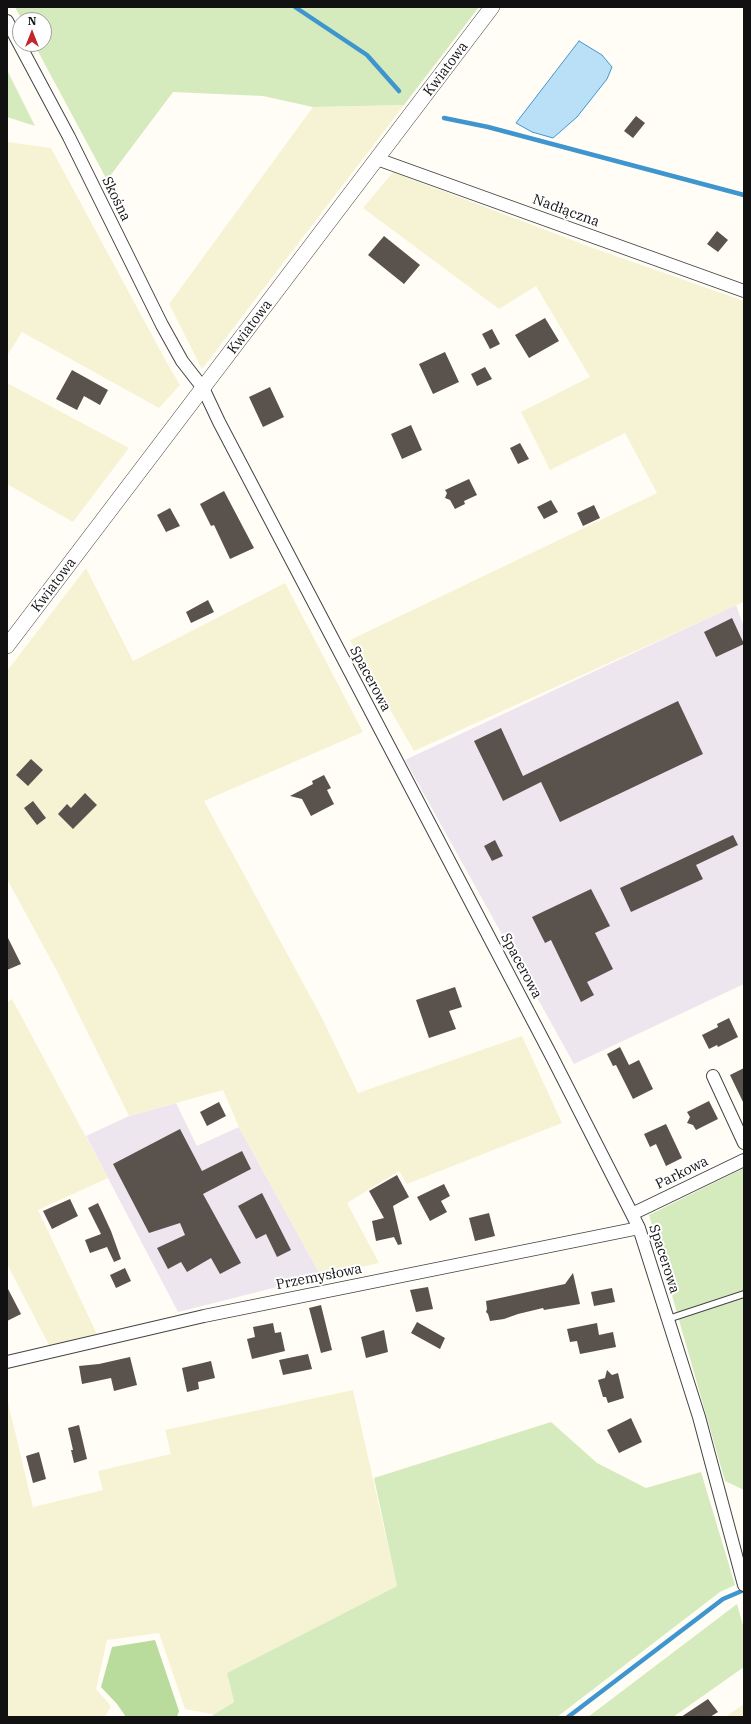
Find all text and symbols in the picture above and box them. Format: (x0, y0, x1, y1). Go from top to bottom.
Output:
north arrow (12, 12, 52, 52)
text: N (28, 14, 36, 28)
street label: Kwiatowa (420, 39, 472, 99)
street label: Skośna (98, 174, 134, 224)
street label: Nadłączna (530, 191, 602, 231)
street label: Kwiatowa (224, 297, 276, 357)
street label: Kwiatowa (28, 555, 80, 615)
street label: Spacerowa (346, 643, 394, 715)
street label: Spacerowa (497, 930, 545, 1002)
street label: Parkowa (653, 1153, 711, 1193)
street label: Spacerowa (645, 1222, 683, 1296)
street label: Przemysłowa (275, 1260, 363, 1294)

